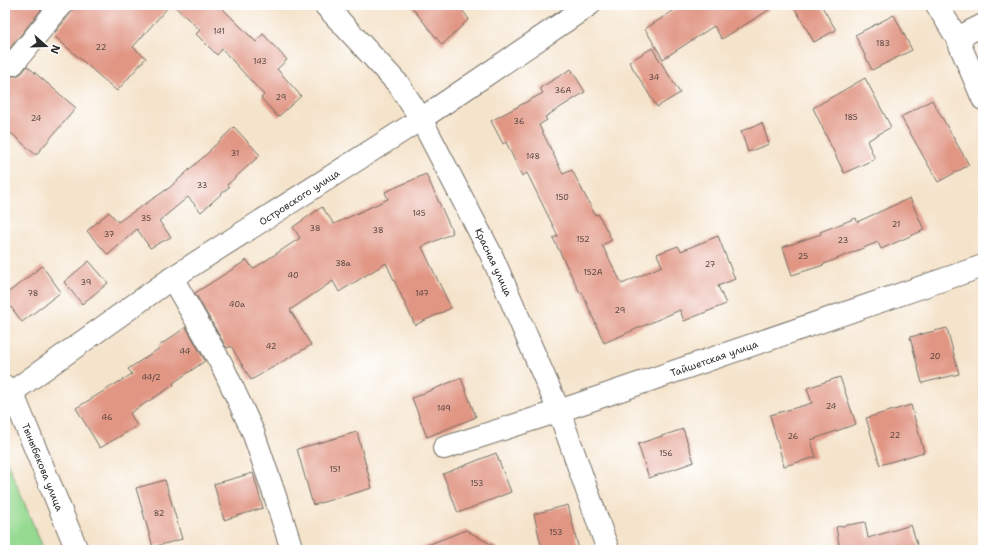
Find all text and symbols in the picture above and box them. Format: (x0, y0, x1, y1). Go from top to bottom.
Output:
north arrow (26, 26, 66, 66)
house number: 141 (213, 26, 225, 37)
house number: 183 (876, 38, 890, 49)
house number: 22 (96, 42, 107, 53)
text: N (46, 43, 63, 56)
house number: 143 (253, 56, 267, 67)
house number: 34 (649, 72, 660, 83)
house number: 36А (555, 85, 572, 96)
house number: 29 (276, 92, 286, 103)
house number: 185 (844, 112, 858, 123)
house number: 24 (31, 113, 42, 124)
house number: 36 (514, 116, 525, 127)
house number: 31 (231, 148, 239, 159)
house number: 148 (526, 151, 540, 162)
street label: Островского улица (256, 166, 343, 228)
house number: 33 (197, 180, 207, 191)
house number: 150 (555, 192, 569, 203)
house number: 145 (412, 208, 426, 219)
house number: 35 (141, 213, 151, 224)
house number: 21 (892, 219, 900, 230)
house number: 38 (310, 223, 320, 234)
house number: 38 (373, 225, 383, 236)
street label: Красная улица (472, 226, 515, 299)
house number: 37 (104, 229, 115, 240)
house number: 152 (576, 234, 590, 245)
house number: 23 (838, 235, 848, 246)
house number: 25 (798, 251, 808, 262)
house number: 38a (335, 258, 351, 269)
house number: 27 (705, 259, 716, 270)
house number: 152А (583, 267, 603, 278)
house number: 40 (287, 270, 299, 281)
house number: 39 (81, 277, 91, 288)
house number: 78 (28, 288, 38, 299)
house number: 147 (415, 288, 429, 299)
house number: 40a (229, 299, 245, 310)
house number: 29 (615, 305, 625, 316)
street label: Тайшетская улица (669, 337, 760, 380)
house number: 42 (266, 341, 277, 352)
house number: 44 (180, 346, 191, 357)
house number: 20 (930, 351, 940, 362)
house number: 44/2 (141, 372, 161, 383)
house number: 24 (826, 401, 837, 412)
house number: 149 (437, 403, 451, 414)
house number: 46 (101, 412, 113, 423)
street label: Тыныбекова улица (19, 421, 66, 514)
house number: 22 (890, 430, 901, 441)
house number: 26 (788, 431, 799, 442)
house number: 156 (659, 448, 673, 459)
house number: 151 (329, 464, 341, 475)
house number: 153 (470, 478, 484, 489)
house number: 82 (154, 508, 165, 519)
house number: 153 (549, 527, 563, 538)

